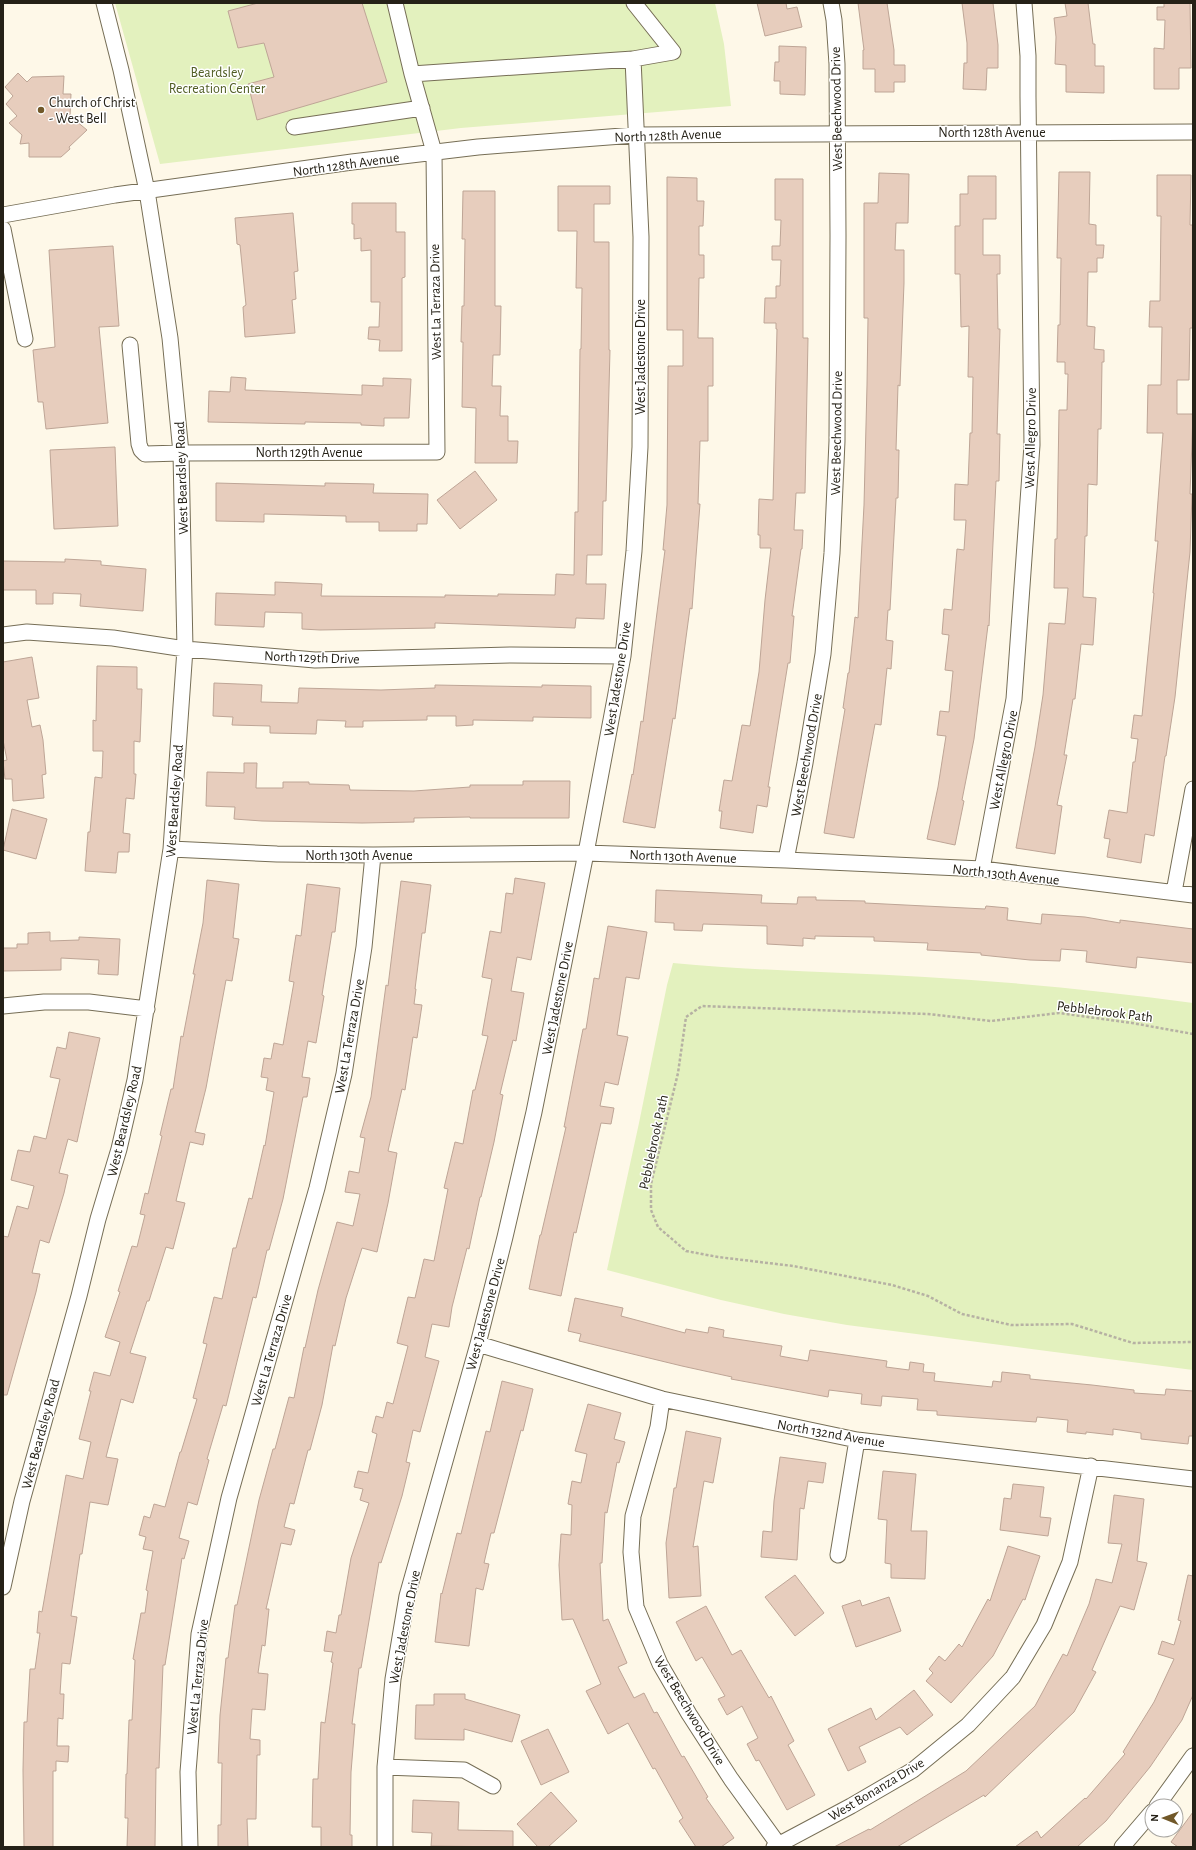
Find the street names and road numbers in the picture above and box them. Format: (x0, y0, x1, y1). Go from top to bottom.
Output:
street label: West Beechwood Drive (829, 47, 845, 171)
street label: North 128th Avenue (938, 126, 1046, 140)
street label: North 128th Avenue (614, 127, 722, 145)
street label: North 128th Avenue (292, 151, 400, 179)
street label: West La Terraza Drive (428, 244, 444, 360)
street label: West Jadestone Drive (634, 299, 648, 415)
street label: West Beechwood Drive (829, 371, 845, 495)
street label: West Allegro Drive (1023, 387, 1039, 489)
street label: West Beardsley Road (173, 421, 191, 535)
street label: North 129th Avenue (255, 446, 363, 460)
street label: West Jadestone Drive (602, 621, 634, 737)
street label: North 129th Drive (264, 649, 360, 667)
street label: West Beechwood Drive (789, 693, 825, 818)
street label: West Allegro Drive (987, 709, 1021, 811)
street label: West Beardsley Road (164, 744, 186, 858)
street label: North 130th Avenue (629, 848, 737, 866)
street label: North 130th Avenue (305, 849, 413, 863)
street label: North 130th Avenue (952, 862, 1060, 888)
street label: West Jadestone Drive (540, 940, 576, 1056)
street label: West La Terraza Drive (333, 978, 367, 1095)
street label: Pebblebrook Path (1056, 999, 1154, 1025)
street label: West Beardsley Road (105, 1064, 145, 1178)
street label: Pebblebrook Path (637, 1094, 671, 1191)
street label: West Jadestone Drive (464, 1257, 508, 1372)
street label: West La Terraza Drive (249, 1292, 295, 1408)
street label: West Beardsley Road (20, 1378, 62, 1491)
street label: North 132nd Avenue (776, 1418, 886, 1450)
street label: West Jadestone Drive (387, 1569, 423, 1685)
street label: West La Terraza Drive (185, 1619, 211, 1736)
street label: West Beechwood Drive (651, 1653, 727, 1768)
street label: West Bonanza Drive (826, 1756, 927, 1824)

